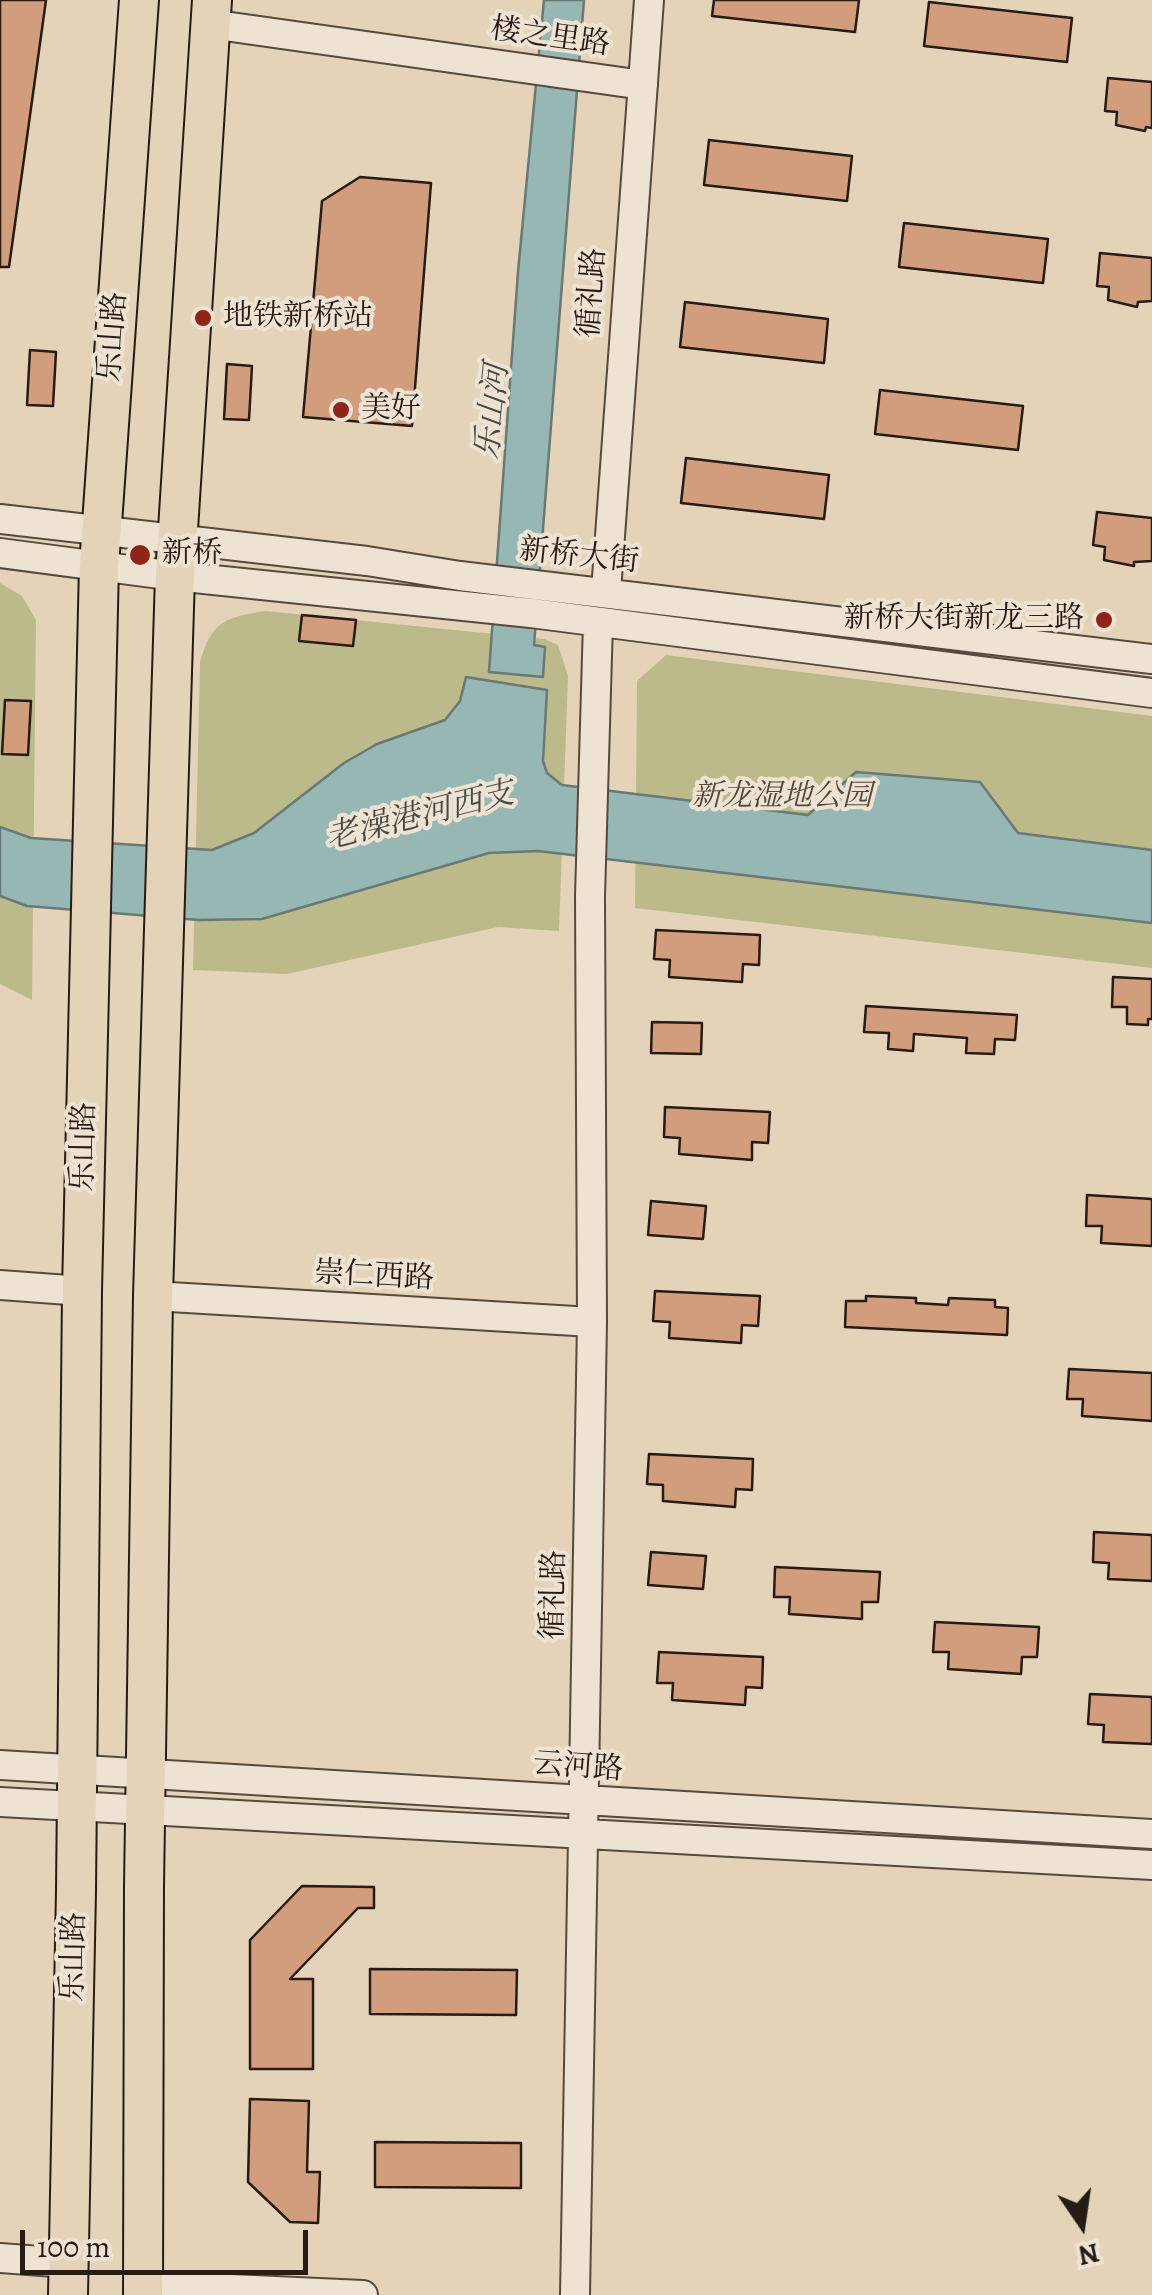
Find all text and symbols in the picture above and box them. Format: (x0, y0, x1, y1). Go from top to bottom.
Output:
street label: 楼之里路 (488, 12, 612, 64)
street label: 循礼路 (572, 247, 614, 339)
street label: 乐山路 (93, 291, 135, 383)
place label: 地铁新桥站 (223, 300, 373, 336)
marker: 地铁新桥站 (192, 307, 214, 329)
water label: 乐山河 (470, 362, 518, 462)
place label: 美好 (361, 392, 421, 428)
marker: 美好 (330, 399, 352, 421)
street label: 新桥大街 (517, 533, 641, 581)
place label: 新桥 (162, 537, 222, 573)
marker: 新桥 (127, 542, 153, 568)
place label: 新桥大街新龙三路 (844, 602, 1084, 638)
marker: 新桥大街新龙三路 (1093, 609, 1115, 631)
water label: 老澡港河西支 (322, 775, 518, 859)
park label: 新龙湿地公园 (692, 780, 872, 816)
street label: 乐山路 (66, 1102, 104, 1192)
street label: 崇仁西路 (313, 1256, 435, 1298)
street label: 循礼路 (536, 1550, 574, 1640)
street label: 云河路 (532, 1747, 624, 1789)
street label: 乐山路 (56, 1912, 94, 2002)
north arrow (1032, 2175, 1132, 2275)
scale bar (25, 2210, 312, 2272)
text: 100 m (37, 2227, 110, 2267)
text: N (1075, 2233, 1103, 2275)

